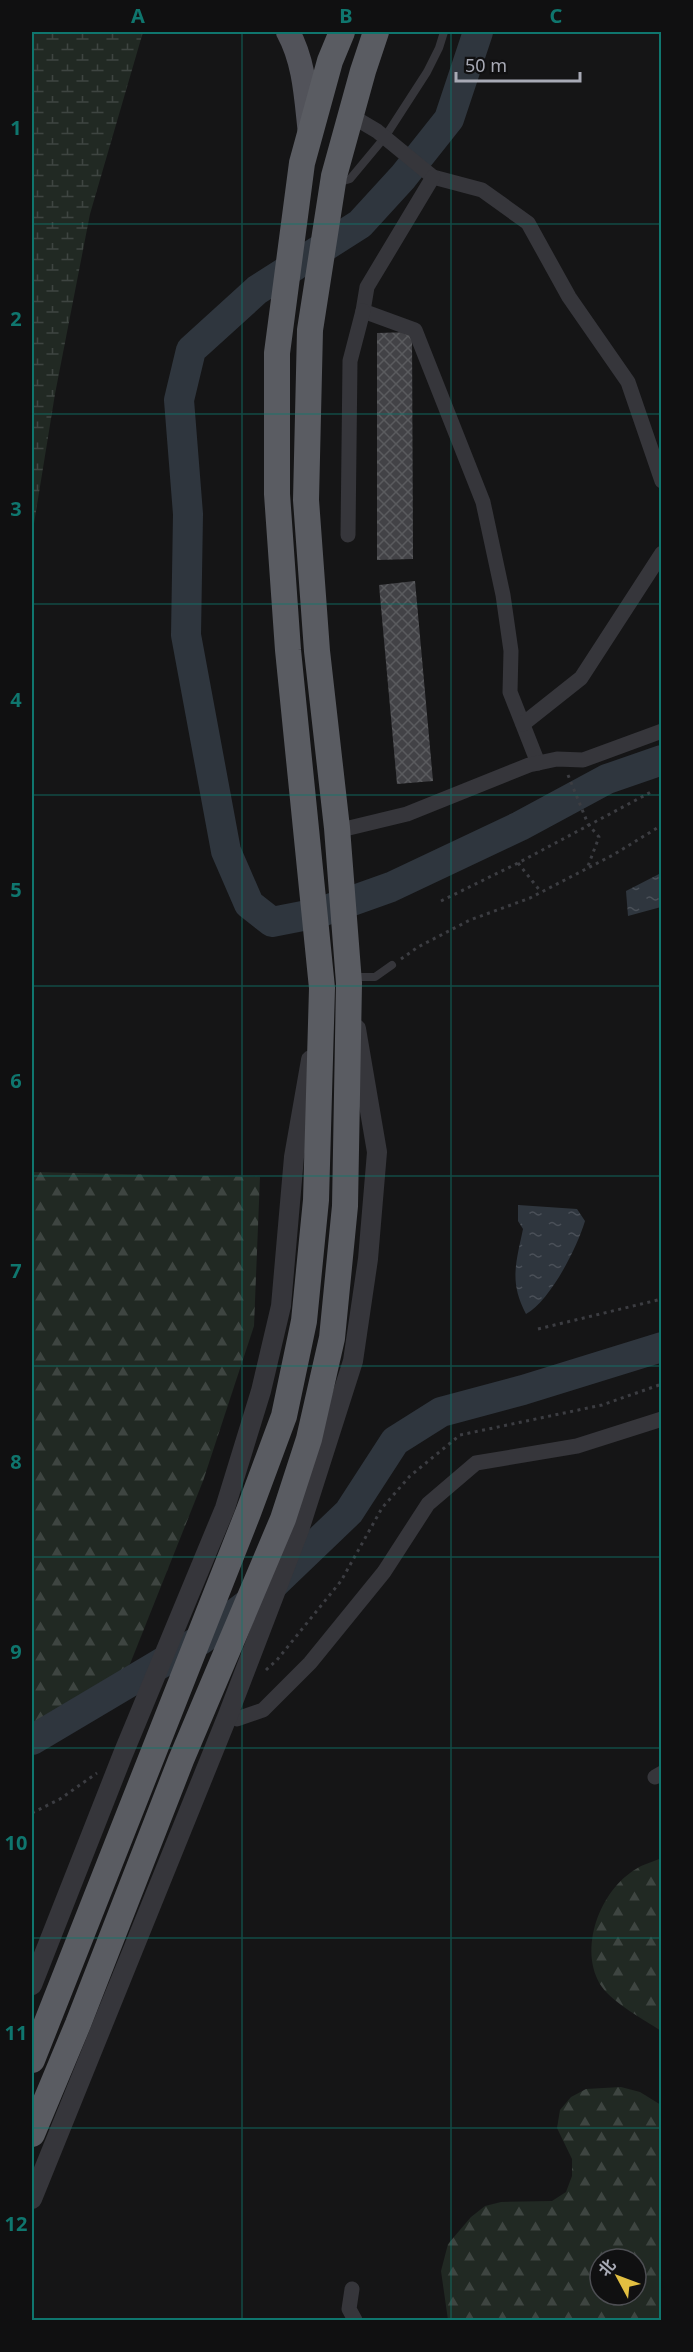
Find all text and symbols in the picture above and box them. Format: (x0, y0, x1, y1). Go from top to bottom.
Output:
text: A (131, 2, 145, 29)
text: B (339, 2, 353, 29)
text: C (550, 2, 563, 29)
scale bar (456, 45, 580, 83)
text: 50 m (465, 53, 507, 77)
text: 1 (10, 114, 22, 141)
text: 2 (10, 305, 22, 332)
text: 3 (10, 495, 22, 522)
text: 4 (10, 686, 22, 713)
text: 5 (10, 876, 22, 903)
text: 6 (10, 1067, 22, 1094)
text: 7 (10, 1257, 22, 1284)
text: 8 (10, 1448, 22, 1475)
text: 9 (10, 1638, 22, 1665)
text: 10 (5, 1829, 27, 1856)
text: 11 (5, 2019, 27, 2046)
text: 12 (5, 2210, 27, 2237)
north arrow (588, 2247, 648, 2307)
text: 北 (593, 2254, 620, 2280)

